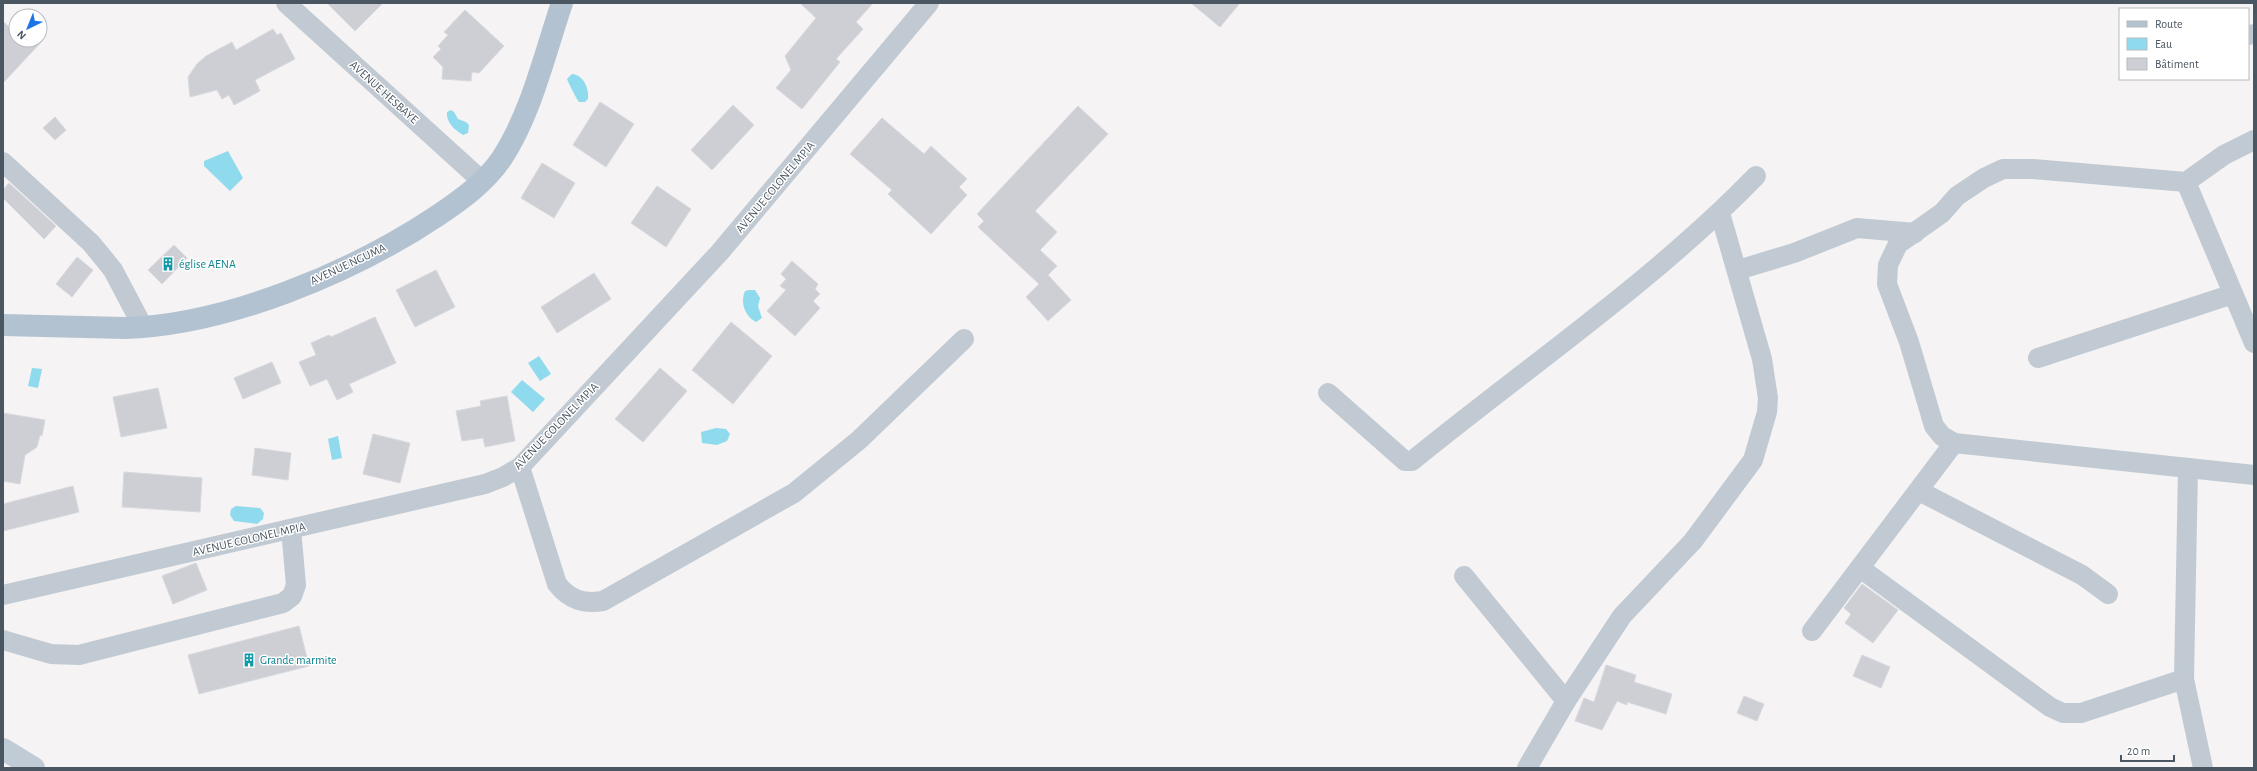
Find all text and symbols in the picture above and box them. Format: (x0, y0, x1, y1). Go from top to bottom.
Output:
north arrow (8, 8, 48, 48)
legend (2119, 8, 2249, 80)
text: Route (2155, 18, 2182, 30)
text: N (15, 28, 28, 42)
text: Eau (2155, 38, 2172, 50)
street label: AVENUE HESBAYE (348, 58, 421, 126)
text: Bâtiment (2155, 58, 2199, 70)
street label: AVENUE COLONEL MPIA (733, 139, 817, 235)
street label: AVENUE NGUMA (308, 241, 388, 287)
building icon: église AENA (160, 256, 176, 272)
place label: église AENA (179, 258, 236, 270)
street label: AVENUE COLONEL MPIA (512, 380, 600, 472)
street label: AVENUE COLONEL MPIA (191, 520, 307, 558)
building icon: Grande marmite (241, 652, 257, 668)
place label: Grande marmite (260, 654, 337, 666)
scale bar (2121, 737, 2174, 763)
text: 20 m (2127, 745, 2150, 757)

